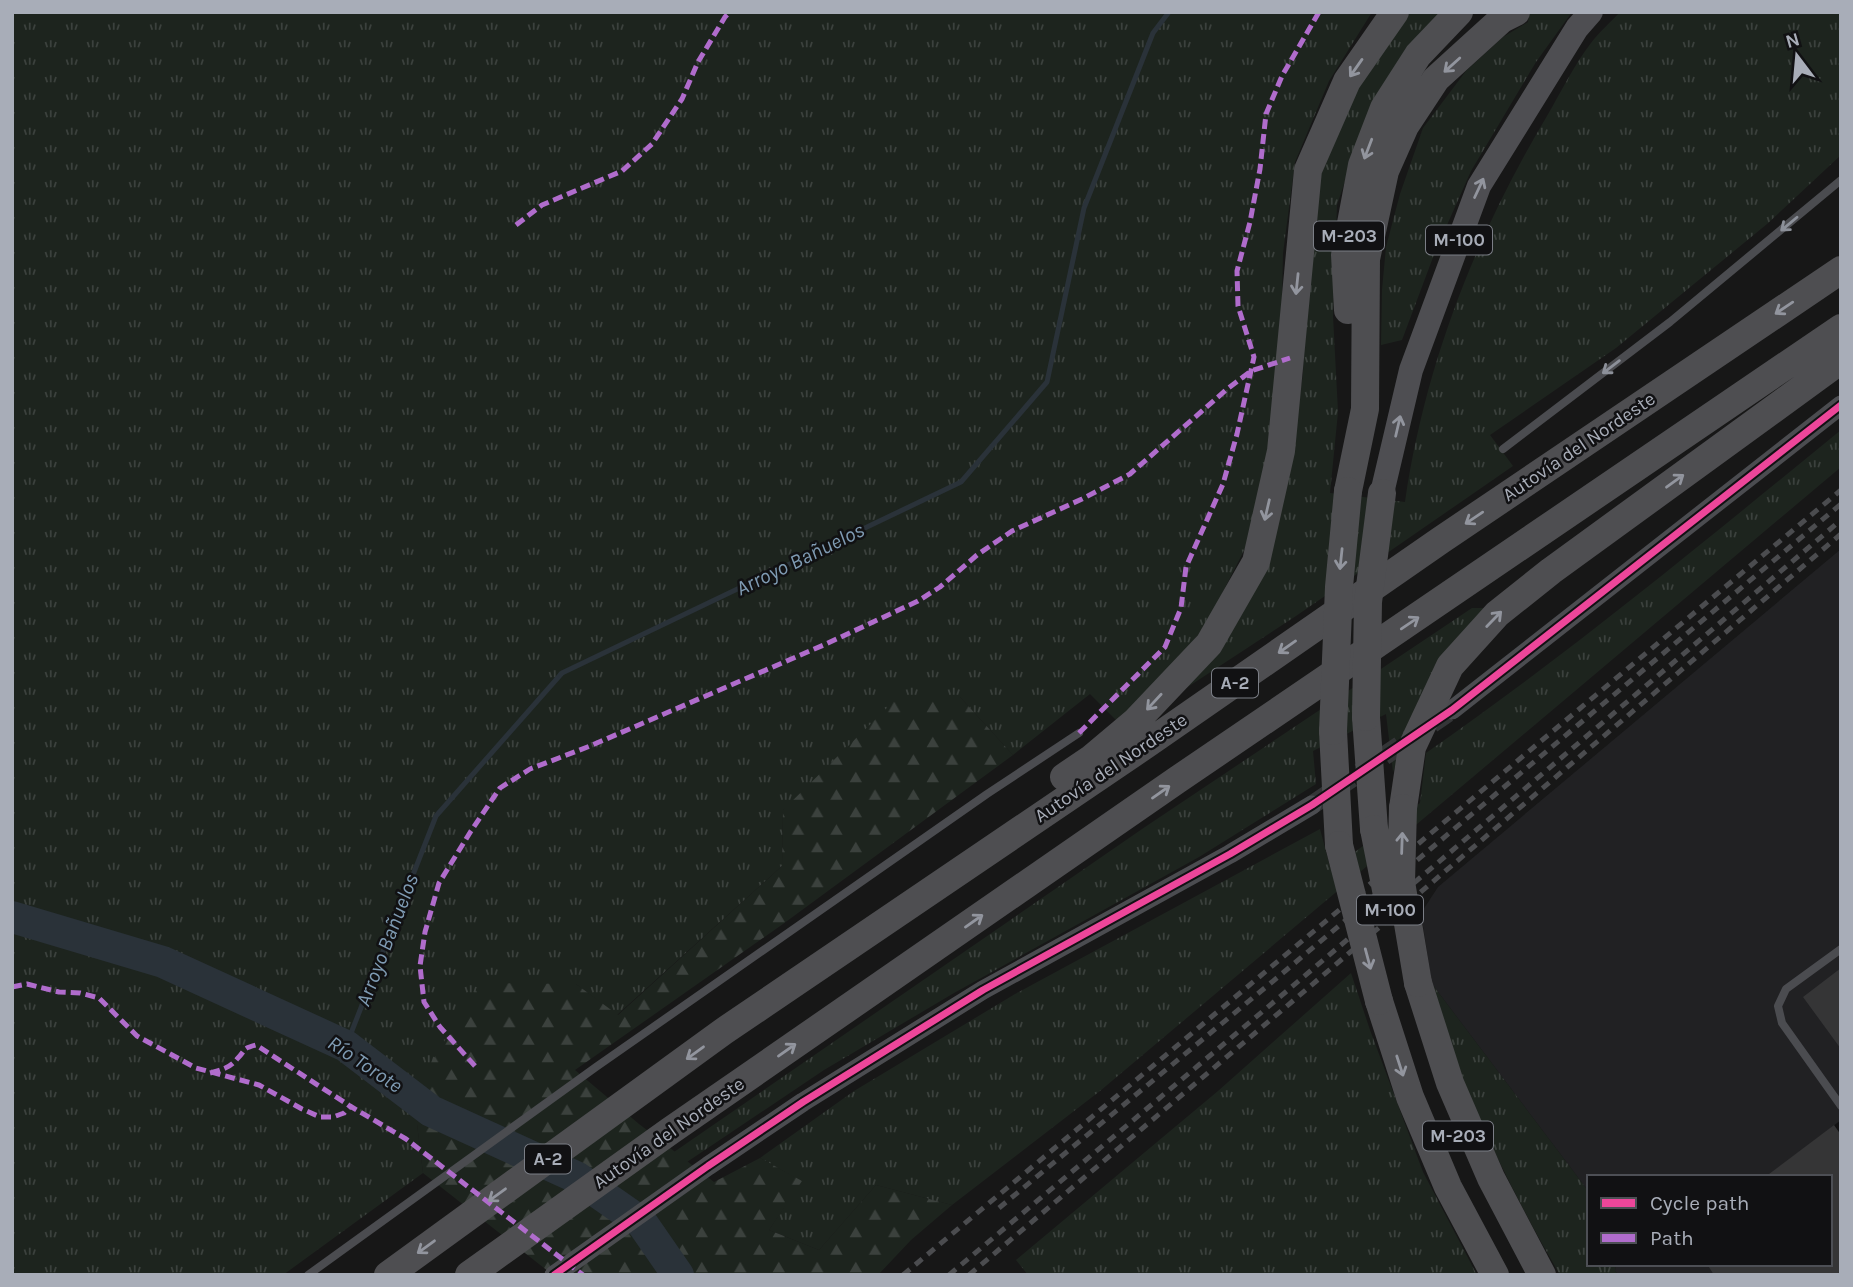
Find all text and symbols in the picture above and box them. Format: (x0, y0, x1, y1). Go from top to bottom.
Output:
north arrow (1762, 21, 1832, 91)
text: N (1783, 28, 1802, 53)
one-way arrow (1444, 56, 1461, 73)
one-way arrow (1349, 58, 1363, 77)
one-way arrow (1361, 138, 1373, 160)
one-way arrow (1473, 178, 1486, 199)
one-way arrow (1780, 216, 1798, 232)
road number: M-203 (1314, 222, 1384, 250)
road number: M-100 (1426, 226, 1492, 254)
one-way arrow (1291, 273, 1304, 295)
one-way arrow (1775, 301, 1795, 315)
one-way arrow (1603, 359, 1621, 374)
street label: Autovía del Nordeste (1499, 388, 1659, 506)
one-way arrow (1391, 415, 1405, 438)
one-way arrow (1665, 473, 1684, 488)
one-way arrow (1260, 498, 1274, 521)
one-way arrow (1465, 511, 1484, 525)
water label: Arroyo Bañuelos (732, 518, 868, 600)
one-way arrow (1335, 547, 1348, 570)
one-way arrow (1486, 610, 1503, 627)
one-way arrow (1400, 615, 1419, 630)
one-way arrow (1278, 640, 1297, 654)
road number: A-2 (1212, 668, 1258, 698)
one-way arrow (1146, 693, 1163, 710)
street label: Autovía del Nordeste (1031, 709, 1191, 827)
one-way arrow (1151, 785, 1170, 799)
one-way arrow (1395, 832, 1409, 855)
water label: Arroyo Bañuelos (351, 870, 423, 1010)
road number: M-100 (1357, 896, 1423, 925)
one-way arrow (964, 914, 983, 928)
one-way arrow (1362, 947, 1375, 970)
water label: Río Torote (323, 1030, 407, 1098)
one-way arrow (777, 1043, 796, 1057)
one-way arrow (686, 1046, 705, 1060)
one-way arrow (1395, 1055, 1408, 1077)
street label: Autovía del Nordeste (589, 1073, 749, 1193)
road number: M-203 (1423, 1121, 1493, 1150)
road number: A-2 (525, 1144, 571, 1174)
legend (1587, 1175, 1832, 1266)
one-way arrow (488, 1188, 507, 1202)
text: Cycle path (1650, 1191, 1750, 1215)
text: Path (1650, 1226, 1694, 1250)
one-way arrow (417, 1240, 436, 1254)

